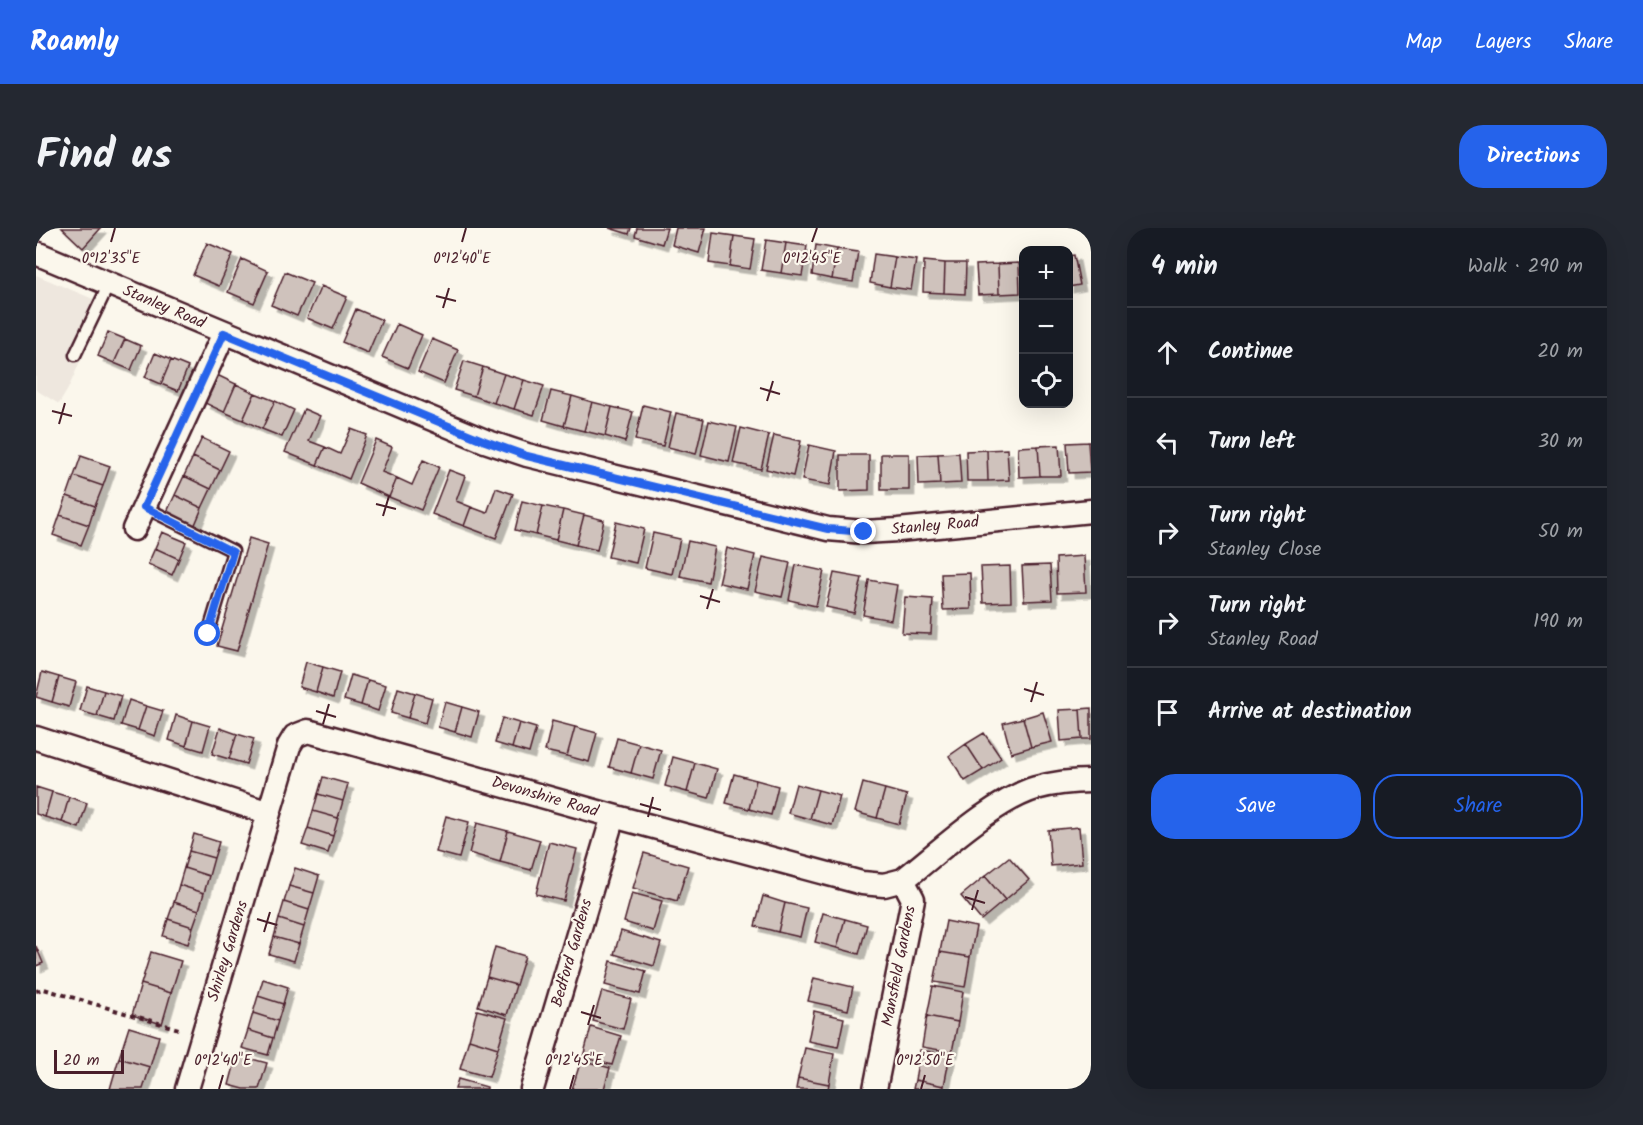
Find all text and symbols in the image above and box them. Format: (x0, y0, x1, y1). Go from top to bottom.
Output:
text: Roamly (30, 20, 119, 65)
text: Map (1405, 26, 1442, 59)
text: Layers (1475, 26, 1531, 59)
text: Share (1564, 26, 1613, 59)
text: Find us (36, 123, 172, 190)
button: Directions (1459, 125, 1607, 188)
map controls (1019, 246, 1073, 408)
button: + (1019, 246, 1073, 300)
text: 4 min (1151, 246, 1218, 288)
text: 0°12'35"E (82, 247, 141, 271)
text: 0°12'40"E (433, 247, 492, 271)
text: 0°12'45"E (783, 247, 842, 271)
text: Walk · 290 m (1468, 251, 1583, 283)
street label: Stanley Road (119, 278, 210, 336)
button: − (1019, 300, 1073, 354)
text: Continue (1208, 335, 1293, 370)
icon: ahead (1151, 336, 1184, 369)
text: 20 m (1537, 336, 1583, 368)
button: locate (1019, 354, 1073, 408)
text: Turn left (1208, 425, 1295, 460)
icon: left (1151, 426, 1184, 459)
text: 30 m (1538, 426, 1583, 458)
text: Turn right (1208, 499, 1306, 534)
street label: Stanley Road (890, 510, 981, 542)
icon: right (1151, 516, 1184, 549)
text: 50 m (1538, 516, 1583, 548)
route end (850, 518, 876, 544)
text: Stanley Close (1208, 534, 1321, 566)
text: Turn right (1208, 589, 1306, 624)
icon: right (1151, 606, 1184, 639)
text: 190 m (1533, 606, 1583, 638)
route start (194, 620, 220, 646)
text: Stanley Road (1208, 624, 1318, 656)
text: Arrive at destination (1208, 695, 1411, 730)
icon: arrive (1151, 696, 1184, 729)
street label: Devonshire Road (489, 770, 602, 824)
button: Save (1151, 774, 1361, 839)
button: Share (1373, 774, 1583, 839)
street label: Bedford Gardens (545, 896, 599, 1010)
street label: Shirley Gardens (201, 897, 255, 1005)
street label: Mansfield Gardens (875, 903, 923, 1029)
scale bar (54, 1047, 124, 1074)
text: 20 m (63, 1048, 99, 1073)
text: 0°12'40"E (194, 1049, 253, 1073)
text: 0°12'45"E (545, 1049, 604, 1073)
text: 0°12'50"E (896, 1049, 955, 1073)

